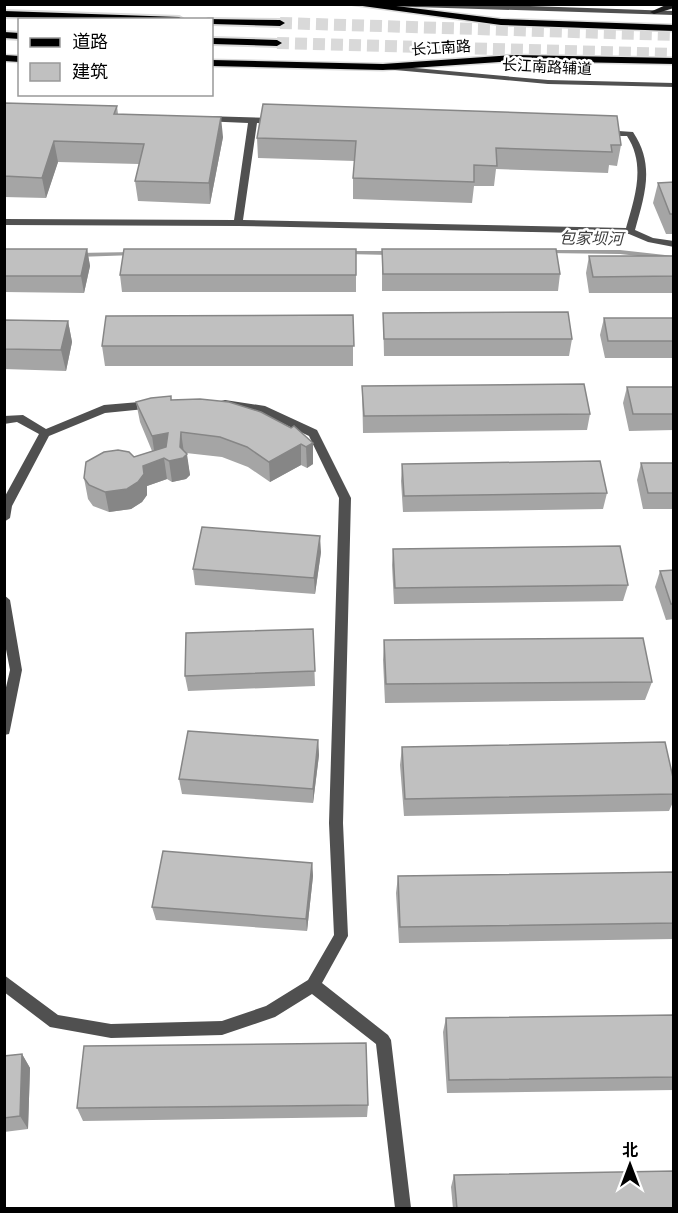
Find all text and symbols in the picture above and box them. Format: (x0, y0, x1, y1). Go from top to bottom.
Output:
legend (18, 18, 213, 96)
text: 道路 (72, 31, 108, 53)
street label: 长江南路 (410, 37, 472, 59)
street label: 长江南路辅道 (502, 56, 592, 78)
text: 建筑 (72, 61, 108, 83)
water label: 包家坝河 (559, 228, 626, 249)
north arrow (600, 1135, 660, 1195)
text: 北 (622, 1141, 638, 1160)

